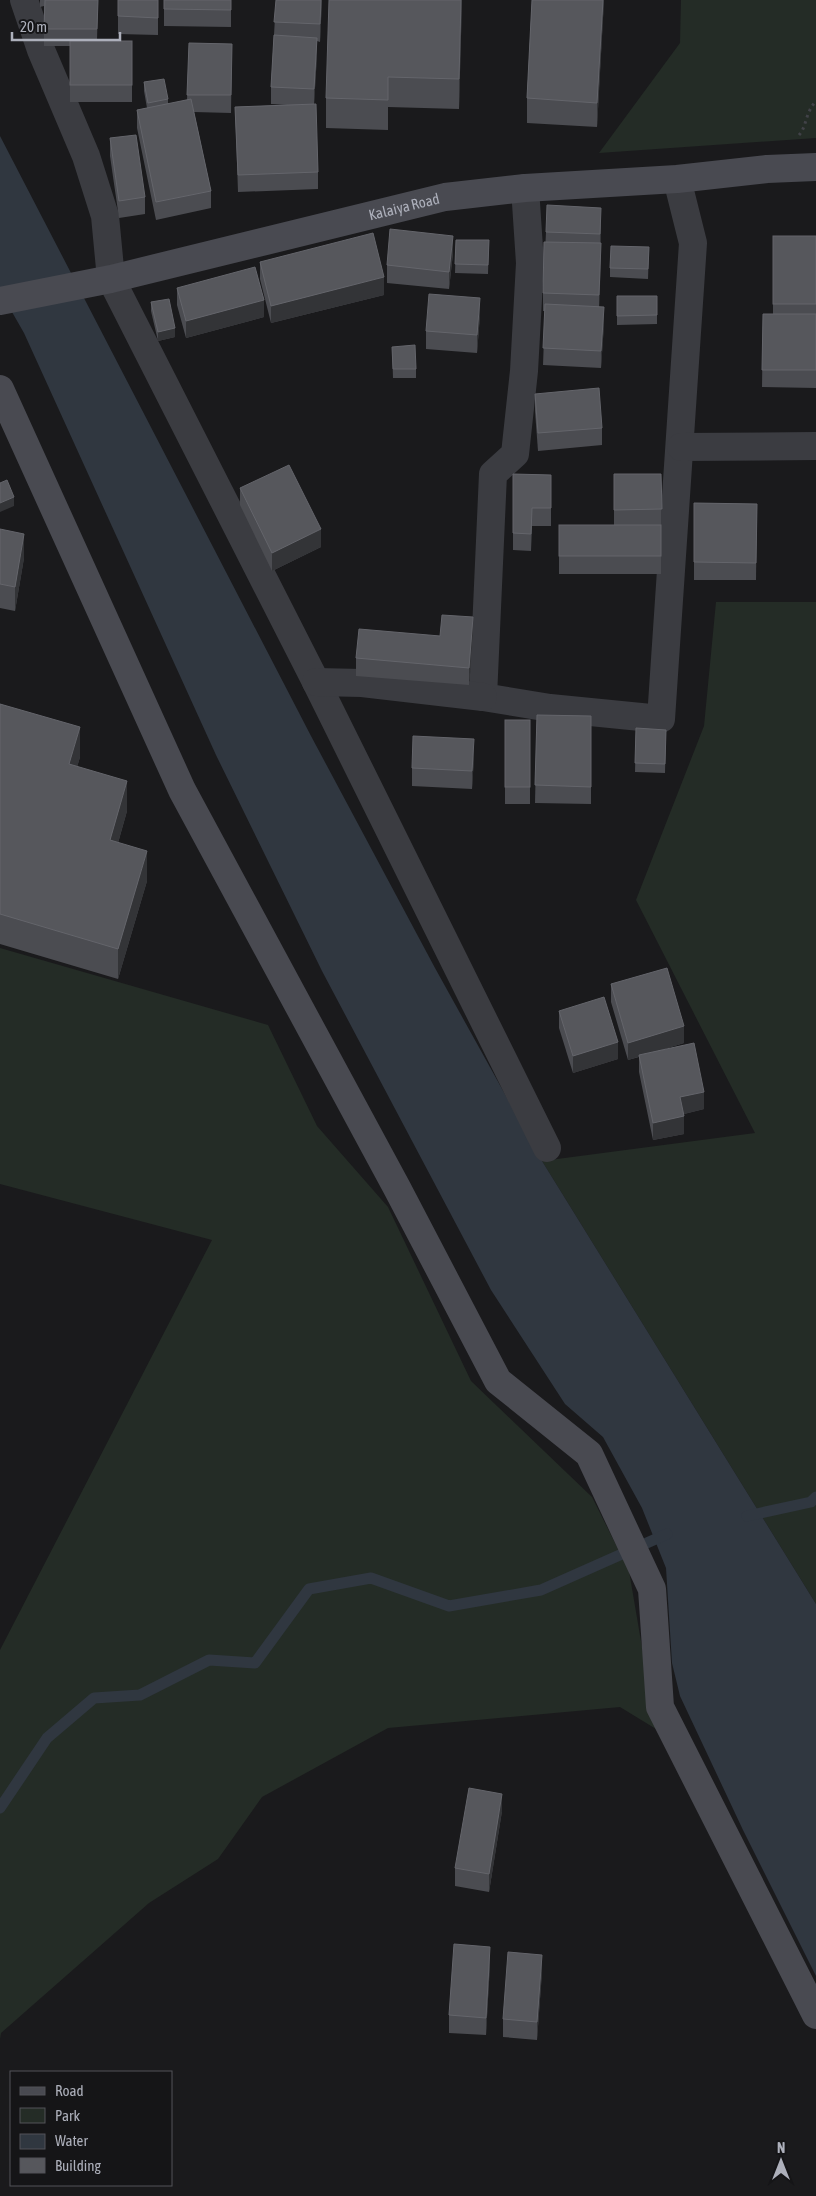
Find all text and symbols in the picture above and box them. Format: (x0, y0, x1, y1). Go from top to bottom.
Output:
scale bar (12, 10, 120, 42)
text: 20 m (20, 18, 47, 35)
street label: Kalaiya Road (367, 190, 441, 223)
legend (10, 2071, 172, 2186)
text: Road (55, 2082, 84, 2099)
text: Park (55, 2107, 80, 2124)
text: Water (55, 2132, 88, 2149)
north arrow (756, 2136, 806, 2186)
text: N (777, 2140, 785, 2156)
text: Building (55, 2157, 101, 2174)

